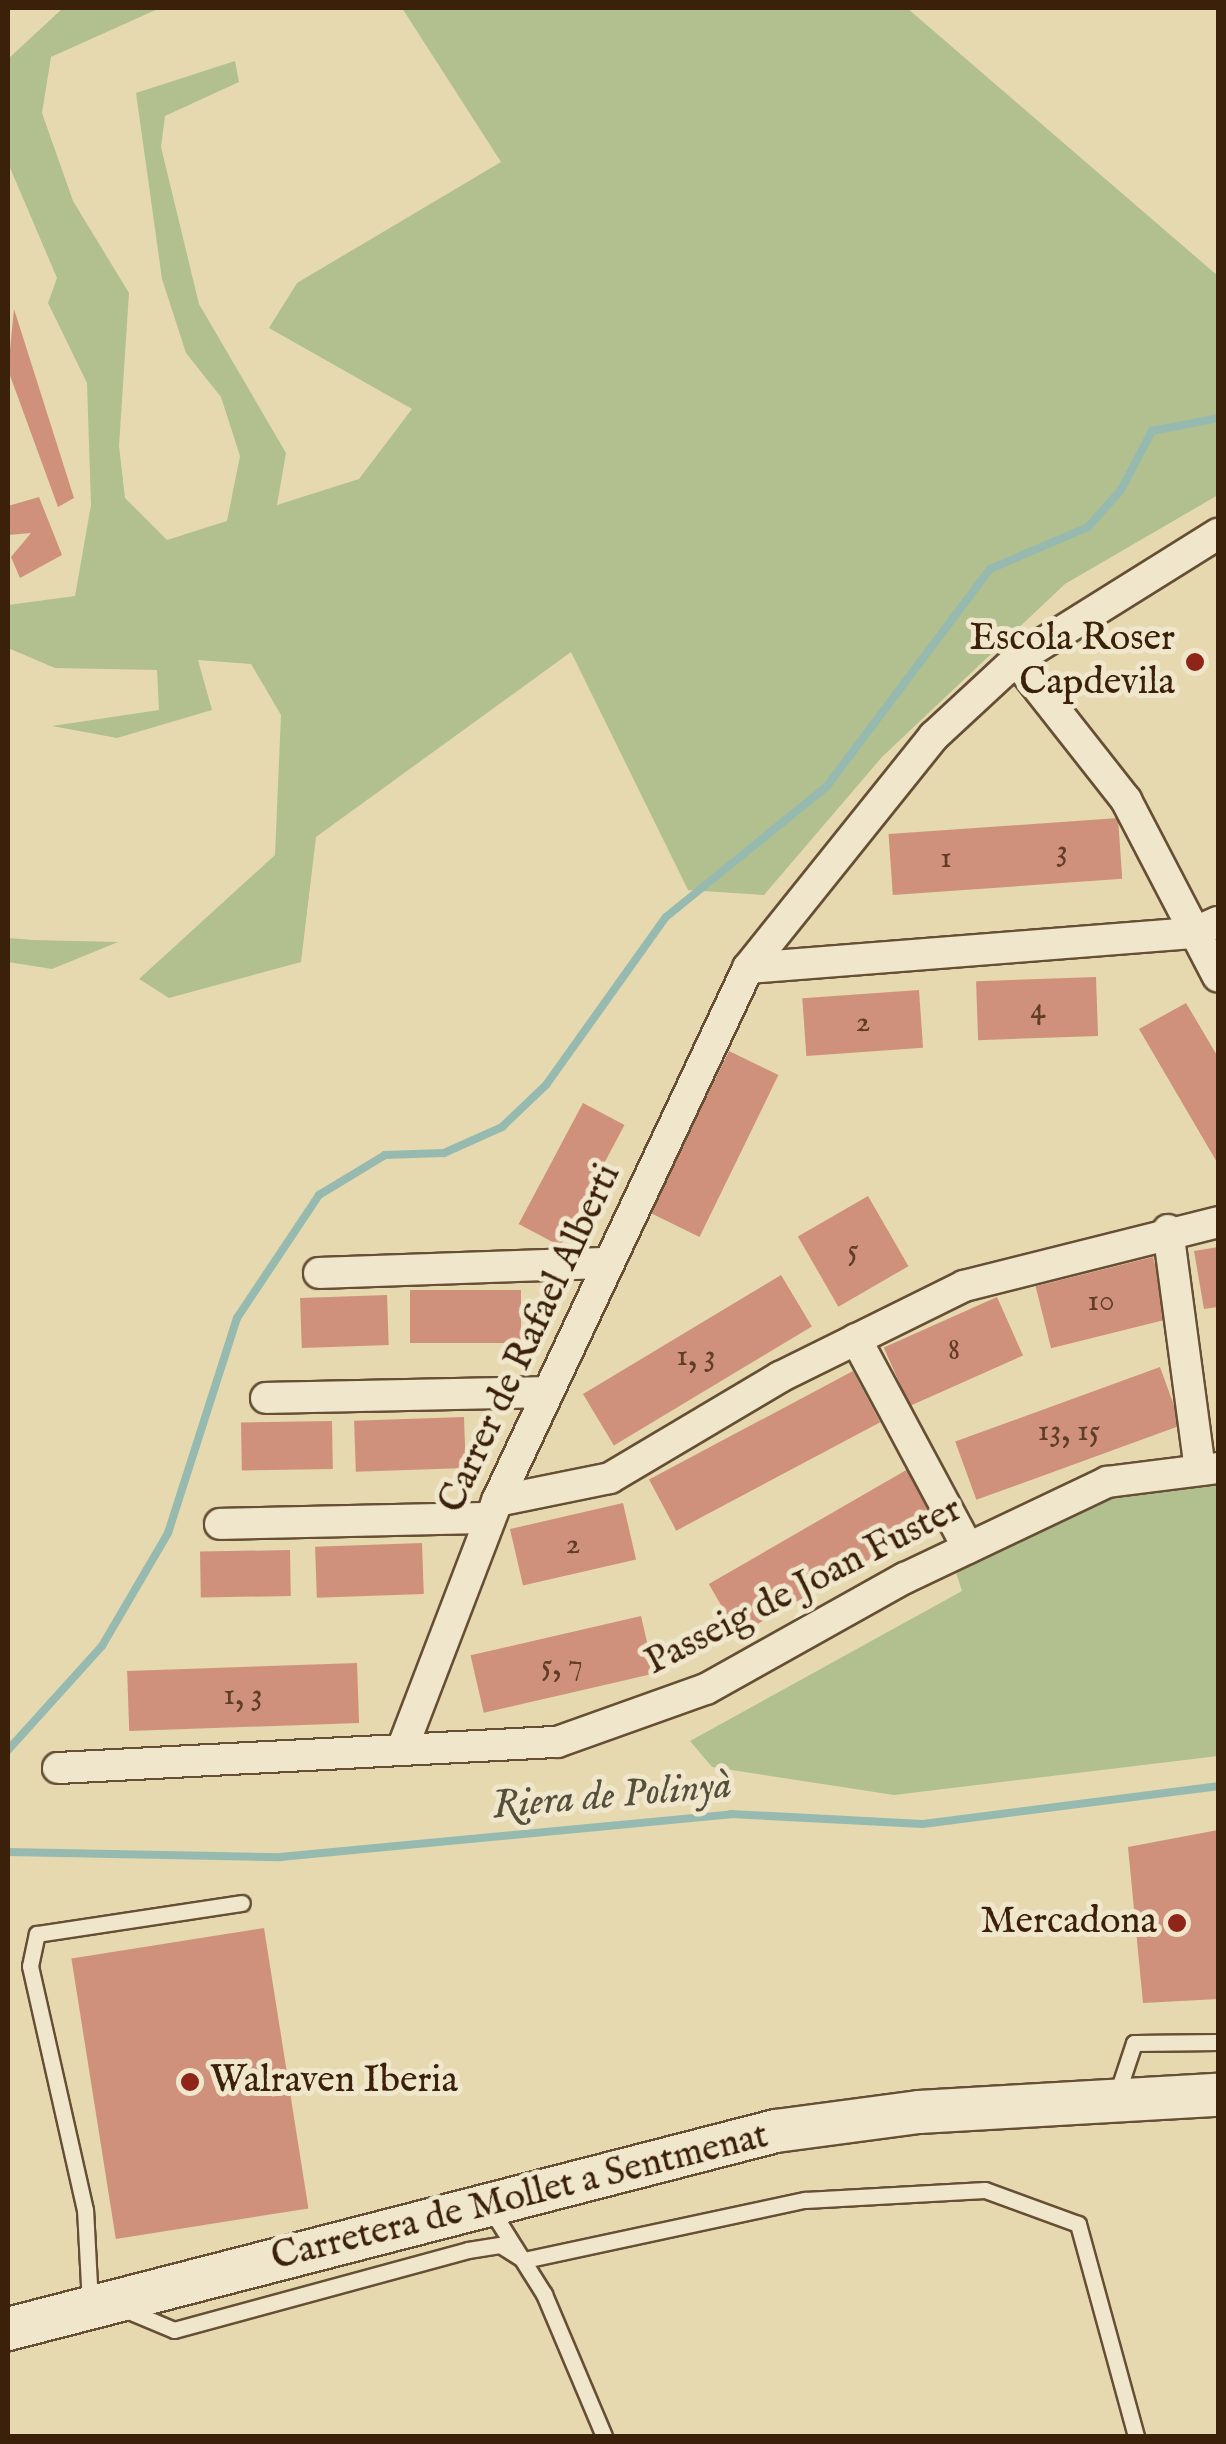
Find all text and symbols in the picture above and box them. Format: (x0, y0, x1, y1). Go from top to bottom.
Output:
place label: Escola Roser Capdevila (970, 617, 1175, 706)
marker: Escola Roser Capdevila (1184, 651, 1206, 673)
house number: 3 (1056, 833, 1068, 871)
house number: 1 (940, 840, 952, 878)
house number: 4 (1030, 991, 1046, 1029)
house number: 2 (855, 1004, 871, 1042)
street label: Carrer de Rafael Alberti (430, 1157, 632, 1521)
house number: 5 (847, 1232, 859, 1270)
house number: 10 (1087, 1283, 1115, 1321)
house number: 8 (948, 1332, 960, 1370)
house number: 1, 3 (676, 1338, 716, 1376)
house number: 13, 15 (1038, 1413, 1100, 1451)
street label: Passeig de Joan Fuster (638, 1488, 970, 1686)
house number: 2 (565, 1526, 581, 1564)
house number: 5, 7 (541, 1647, 583, 1685)
house number: 1, 3 (223, 1677, 263, 1715)
water label: Riera de Polinyà (490, 1763, 734, 1831)
place label: Mercadona (980, 1900, 1157, 1946)
marker: Mercadona (1166, 1912, 1188, 1934)
place label: Walraven Iberia (210, 2059, 458, 2105)
marker: Walraven Iberia (179, 2071, 201, 2093)
street label: Carretera de Mollet a Sentmenat (267, 2114, 773, 2282)

